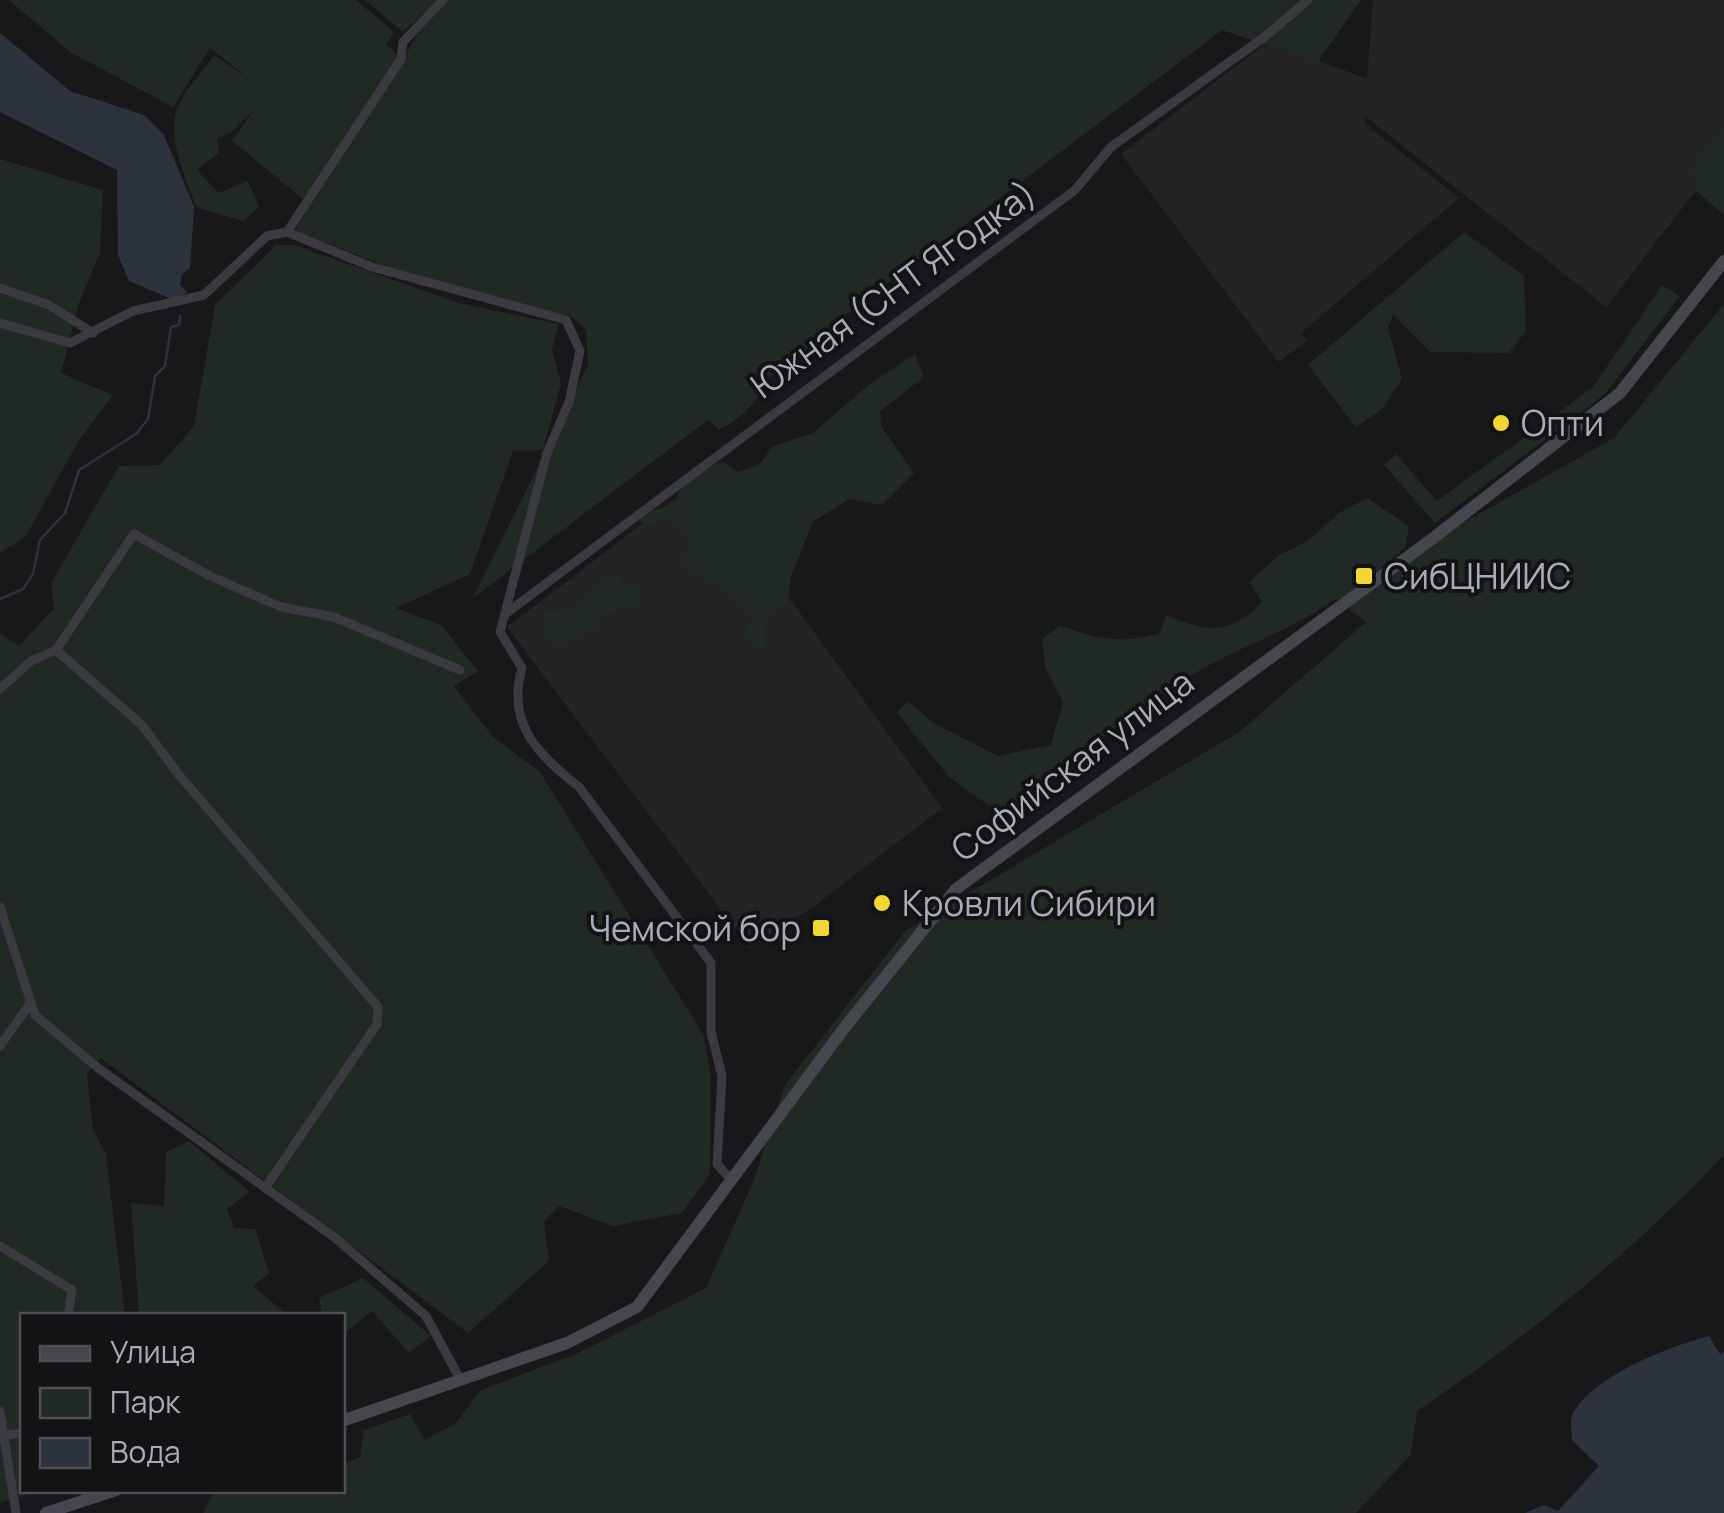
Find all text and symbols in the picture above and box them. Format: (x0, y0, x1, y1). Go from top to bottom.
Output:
street label: Южная (СНТ Ягодка) (741, 169, 1045, 409)
place label: Опти (1521, 399, 1604, 447)
marker: Опти (1490, 412, 1512, 434)
place label: СибЦНИИС (1384, 552, 1571, 600)
marker: СибЦНИИС (1353, 565, 1375, 587)
street label: Софийская улица (941, 658, 1203, 872)
place label: Кровли Сибири (902, 879, 1156, 927)
marker: Кровли Сибири (871, 892, 893, 914)
place label: Чемской бор (588, 904, 801, 952)
marker: Чемской бор (810, 917, 832, 939)
legend (20, 1313, 345, 1493)
text: Улица (110, 1331, 196, 1372)
text: Парк (110, 1381, 181, 1422)
text: Вода (110, 1431, 181, 1472)

